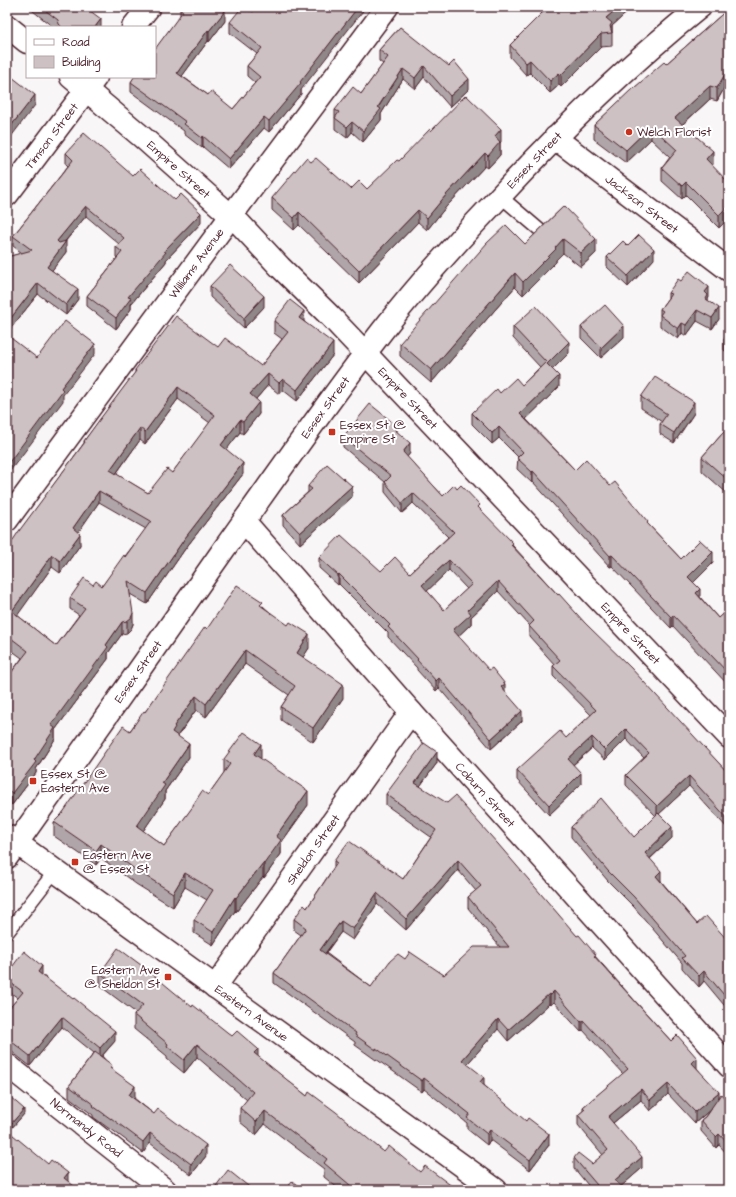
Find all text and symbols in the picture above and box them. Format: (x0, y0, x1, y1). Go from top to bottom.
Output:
legend (26, 26, 156, 78)
text: Road (62, 34, 90, 51)
text: Building (62, 54, 100, 72)
street label: Timson Street (21, 99, 82, 173)
place label: Welch Florist (637, 124, 711, 141)
marker: Welch Florist (624, 127, 634, 137)
street label: Essex Street (503, 128, 566, 192)
street label: Empire Street (143, 137, 214, 203)
street label: Jackson Street (602, 170, 682, 237)
street label: Williams Avenue (164, 224, 228, 302)
street label: Empire Street (374, 363, 442, 433)
street label: Essex Street (297, 372, 354, 442)
place label: Essex St @ Empire St (340, 417, 406, 448)
marker: Essex St @ Empire St (327, 427, 337, 437)
street label: Empire Street (597, 599, 665, 668)
street label: Essex Street (110, 637, 166, 706)
street label: Coburn Street (451, 758, 519, 831)
place label: Essex St @ Eastern Ave (41, 766, 110, 797)
marker: Essex St @ Eastern Ave (28, 776, 38, 786)
street label: Sheldon Street (282, 811, 344, 888)
place label: Eastern Ave @ Essex St (83, 847, 152, 878)
marker: Eastern Ave @ Essex St (70, 857, 80, 867)
place label: Eastern Ave @ Sheldon St (84, 962, 161, 993)
marker: Eastern Ave @ Sheldon St (163, 972, 173, 982)
street label: Eastern Avenue (211, 981, 292, 1046)
street label: Normandy Road (47, 1094, 126, 1161)

